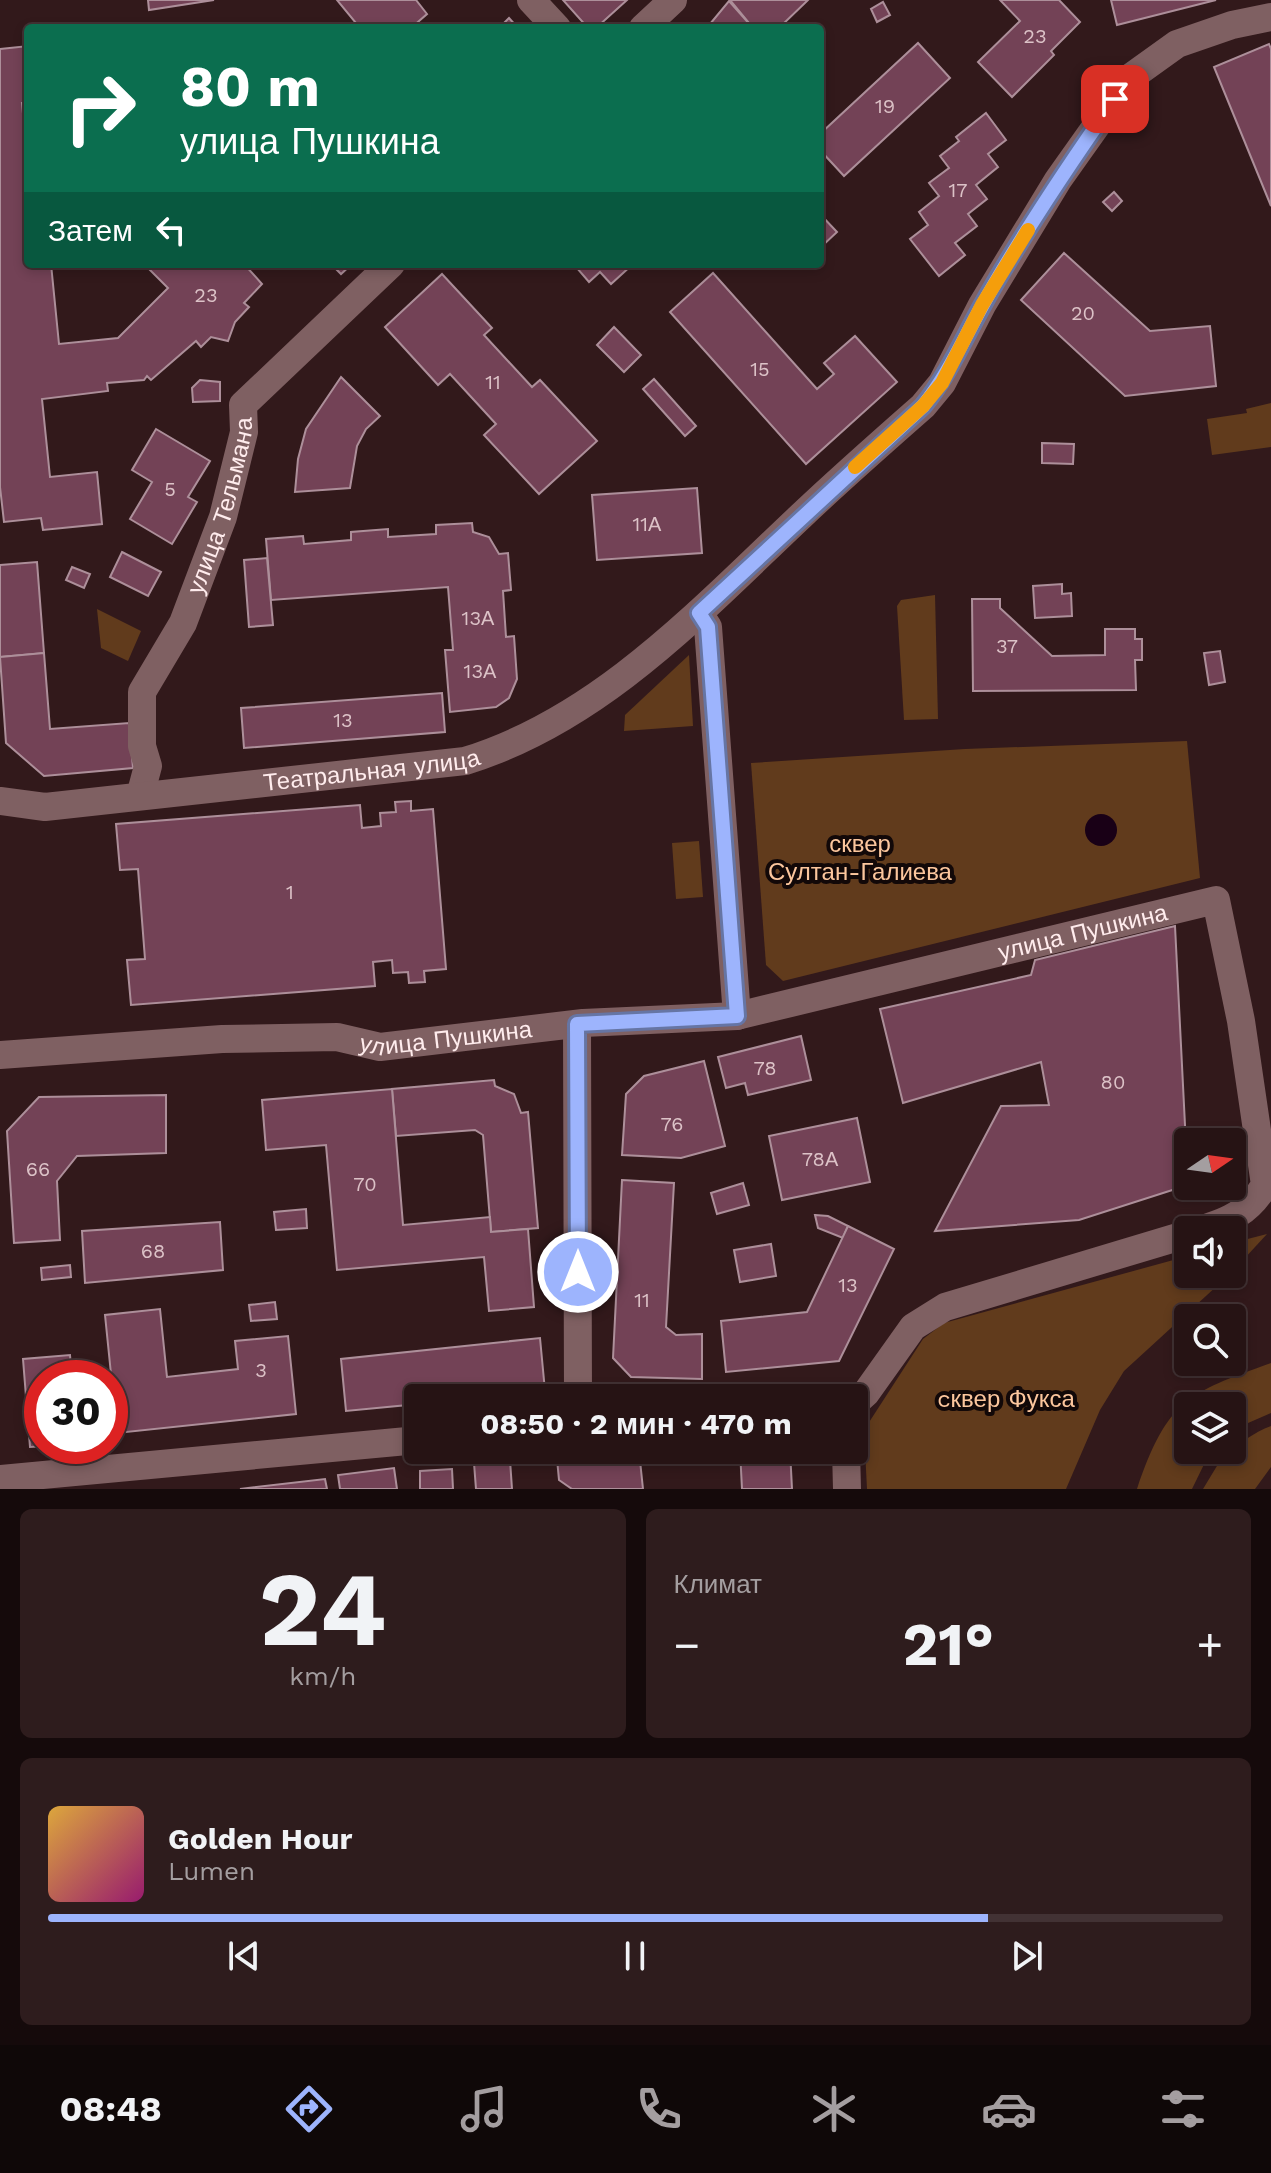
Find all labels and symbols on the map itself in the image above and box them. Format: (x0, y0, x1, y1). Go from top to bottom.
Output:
house number: 23 (1023, 24, 1047, 48)
pin (1081, 65, 1149, 133)
house number: 19 (875, 94, 895, 118)
house number: 17 (948, 178, 968, 202)
house number: 23 (194, 283, 218, 307)
house number: 20 (1071, 301, 1095, 325)
house number: 15 (750, 357, 770, 381)
house number: 11 (485, 370, 501, 394)
street label: улица Тельмана (181, 416, 258, 598)
house number: 5 (164, 477, 176, 501)
house number: 11А (633, 512, 662, 536)
house number: 13А (462, 606, 495, 630)
house number: 37 (996, 634, 1018, 658)
house number: 13А (464, 659, 497, 683)
house number: 13 (333, 708, 353, 732)
street label: Театральная улица (262, 743, 484, 797)
park label: сквер Султан-Галиева (768, 830, 953, 886)
house number: 1 (286, 880, 294, 904)
street label: улица Пушкина (995, 898, 1171, 966)
street label: улица Пушкина (357, 1015, 534, 1062)
house number: 78 (753, 1056, 777, 1080)
house number: 80 (1101, 1070, 1125, 1094)
house number: 76 (661, 1112, 683, 1136)
north arrow (1174, 1128, 1246, 1200)
house number: 78А (802, 1147, 839, 1171)
house number: 66 (26, 1157, 50, 1181)
house number: 70 (353, 1172, 377, 1196)
position arrow (536, 1230, 620, 1314)
house number: 68 (141, 1239, 165, 1263)
house number: 13 (838, 1273, 858, 1297)
house number: 11 (634, 1288, 650, 1312)
house number: 3 (255, 1358, 267, 1382)
speed limit sign: 30 (24, 1360, 128, 1464)
park label: cквер Фукса (937, 1385, 1075, 1413)

